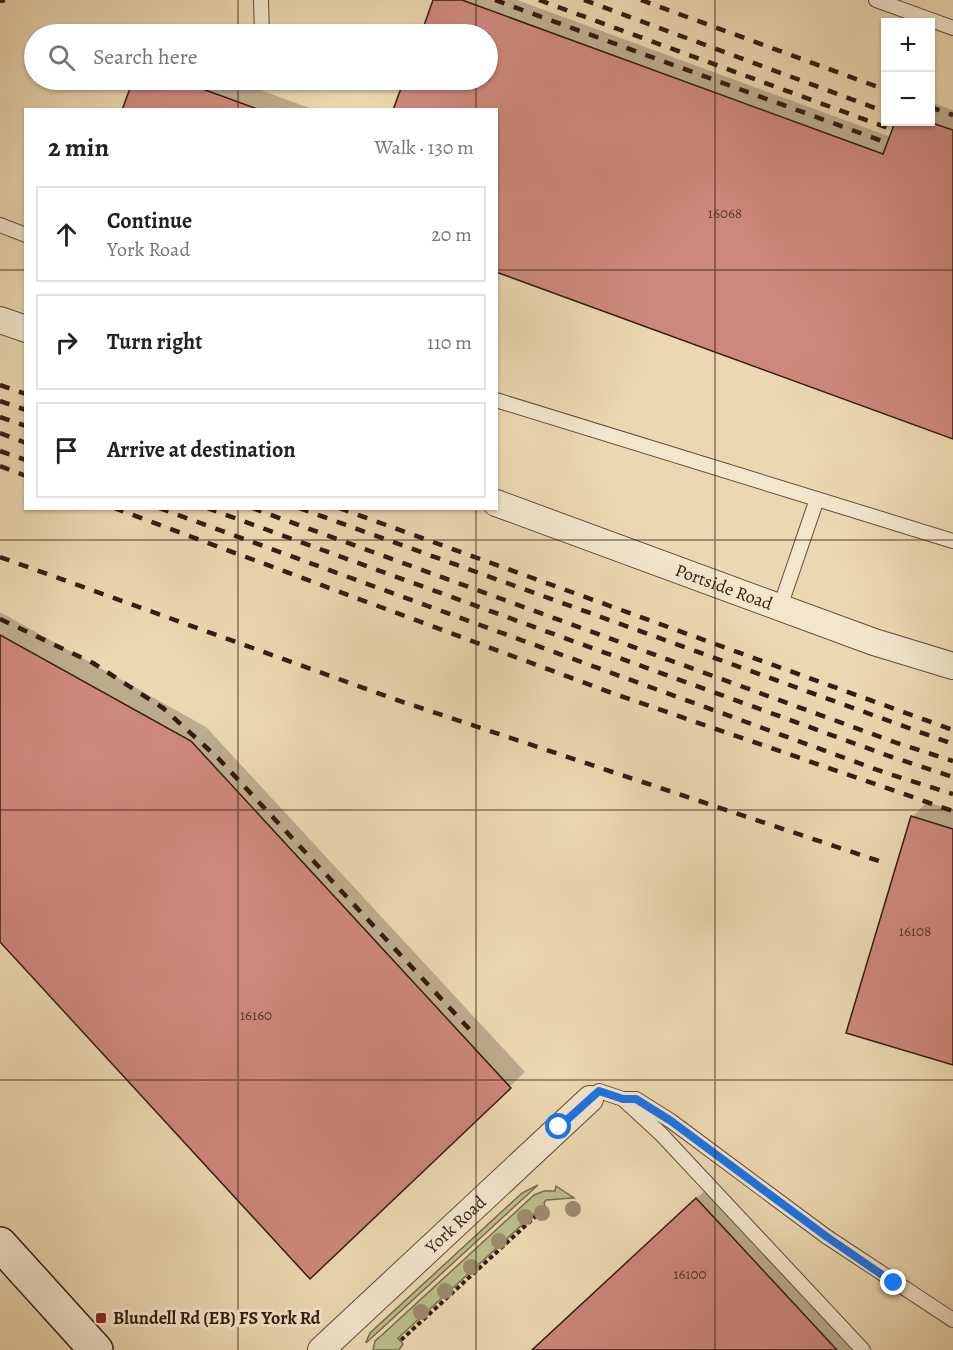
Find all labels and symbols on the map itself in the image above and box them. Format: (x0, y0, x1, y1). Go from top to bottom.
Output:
house number: 16068 (708, 203, 742, 223)
street label: Portside Road (672, 558, 776, 616)
house number: 16108 (899, 921, 931, 941)
house number: 16160 (240, 1005, 272, 1025)
route start (545, 1113, 571, 1139)
street label: York Road (419, 1190, 491, 1259)
house number: 16100 (673, 1264, 707, 1284)
route end (880, 1269, 906, 1295)
place label: Blundell Rd (EB) FS York Rd (113, 1306, 321, 1330)
marker: Blundell Rd (EB) FS York Rd (94, 1311, 108, 1325)

